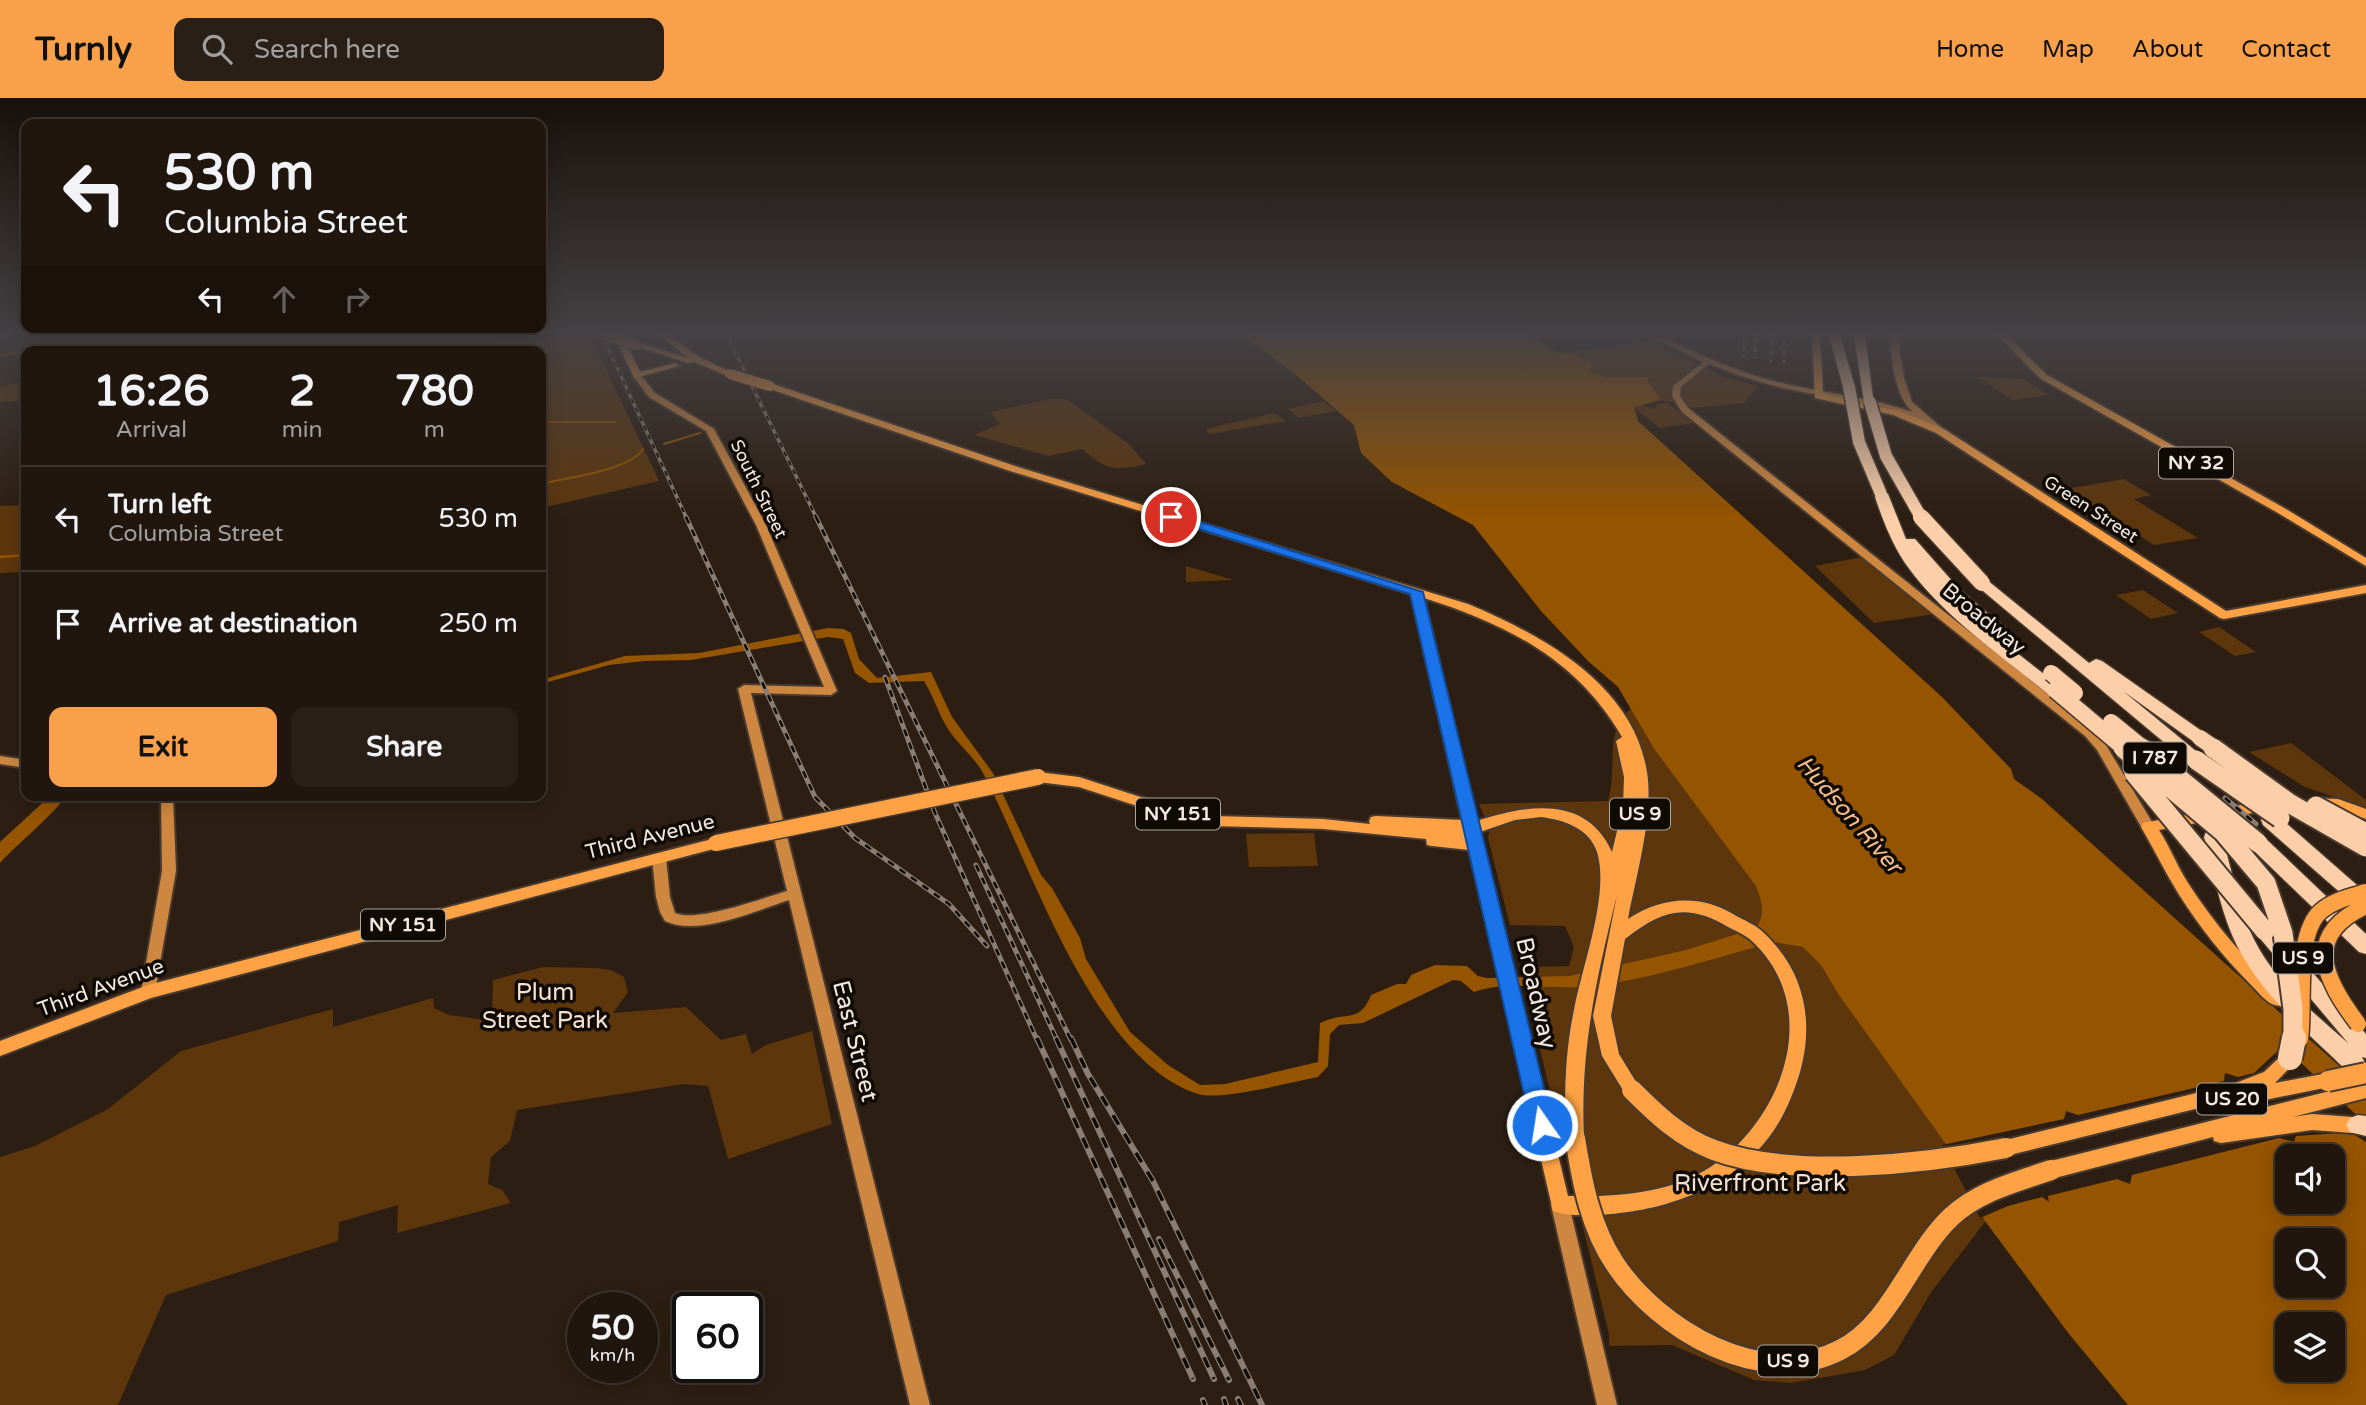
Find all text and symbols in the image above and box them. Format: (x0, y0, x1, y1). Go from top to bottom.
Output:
search box (174, 18, 664, 81)
text: Turnly (35, 30, 132, 69)
icon: search (198, 30, 236, 68)
text: Search here (254, 34, 400, 65)
text: Home (1936, 35, 2004, 64)
text: Map (2042, 35, 2094, 64)
text: About (2132, 35, 2203, 64)
text: Contact (2241, 35, 2331, 64)
text: 530 m (164, 144, 314, 203)
icon: left (49, 147, 140, 238)
text: Columbia Street (164, 204, 408, 242)
icon: left (192, 280, 230, 318)
icon: ahead (265, 280, 303, 318)
icon: right (338, 280, 376, 318)
text: 16:26 (93, 366, 210, 417)
text: 2 (289, 366, 315, 417)
text: 780 (395, 366, 474, 417)
text: Arrival (116, 416, 187, 444)
text: min (282, 416, 323, 444)
text: m (424, 416, 445, 444)
street label: South Street (726, 436, 792, 542)
road number: NY 32 (2159, 448, 2233, 478)
street label: Green Street (2040, 470, 2142, 548)
pin (1141, 487, 1201, 547)
text: Turn left (108, 489, 211, 520)
icon: arrive (1152, 498, 1190, 536)
icon: left (49, 500, 87, 538)
text: 530 m (438, 503, 518, 534)
text: Columbia Street (108, 520, 283, 548)
street label: Broadway (1938, 578, 2030, 660)
icon: arrive (49, 605, 87, 643)
text: Arrive at destination (108, 608, 358, 639)
text: 250 m (438, 608, 518, 639)
button: Exit (49, 707, 277, 787)
button: Share (291, 707, 518, 787)
road number: I 787 (2124, 743, 2186, 774)
water label: Hudson River (1790, 751, 1910, 882)
road number: NY 151 (1136, 799, 1220, 830)
road number: US 9 (1610, 799, 1670, 830)
street label: Third Avenue (583, 809, 717, 865)
road number: NY 151 (361, 910, 445, 940)
street label: Broadway (1509, 934, 1563, 1052)
road number: US 9 (2273, 943, 2333, 974)
street label: Third Avenue (35, 954, 168, 1022)
street label: East Street (826, 977, 884, 1105)
park label: Plum Street Park (482, 978, 608, 1035)
road number: US 20 (2197, 1084, 2267, 1114)
position arrow (1505, 1088, 1579, 1162)
map controls (2275, 1144, 2345, 1382)
button: sound (2275, 1144, 2345, 1214)
park label: Riverfront Park (1674, 1169, 1846, 1198)
button: search (2275, 1228, 2345, 1298)
speed limit sign: 60 (672, 1292, 763, 1383)
text: 50 (591, 1307, 634, 1349)
button: layers (2275, 1312, 2345, 1382)
text: km/h (590, 1344, 635, 1366)
road number: US 9 (1758, 1345, 1818, 1376)

